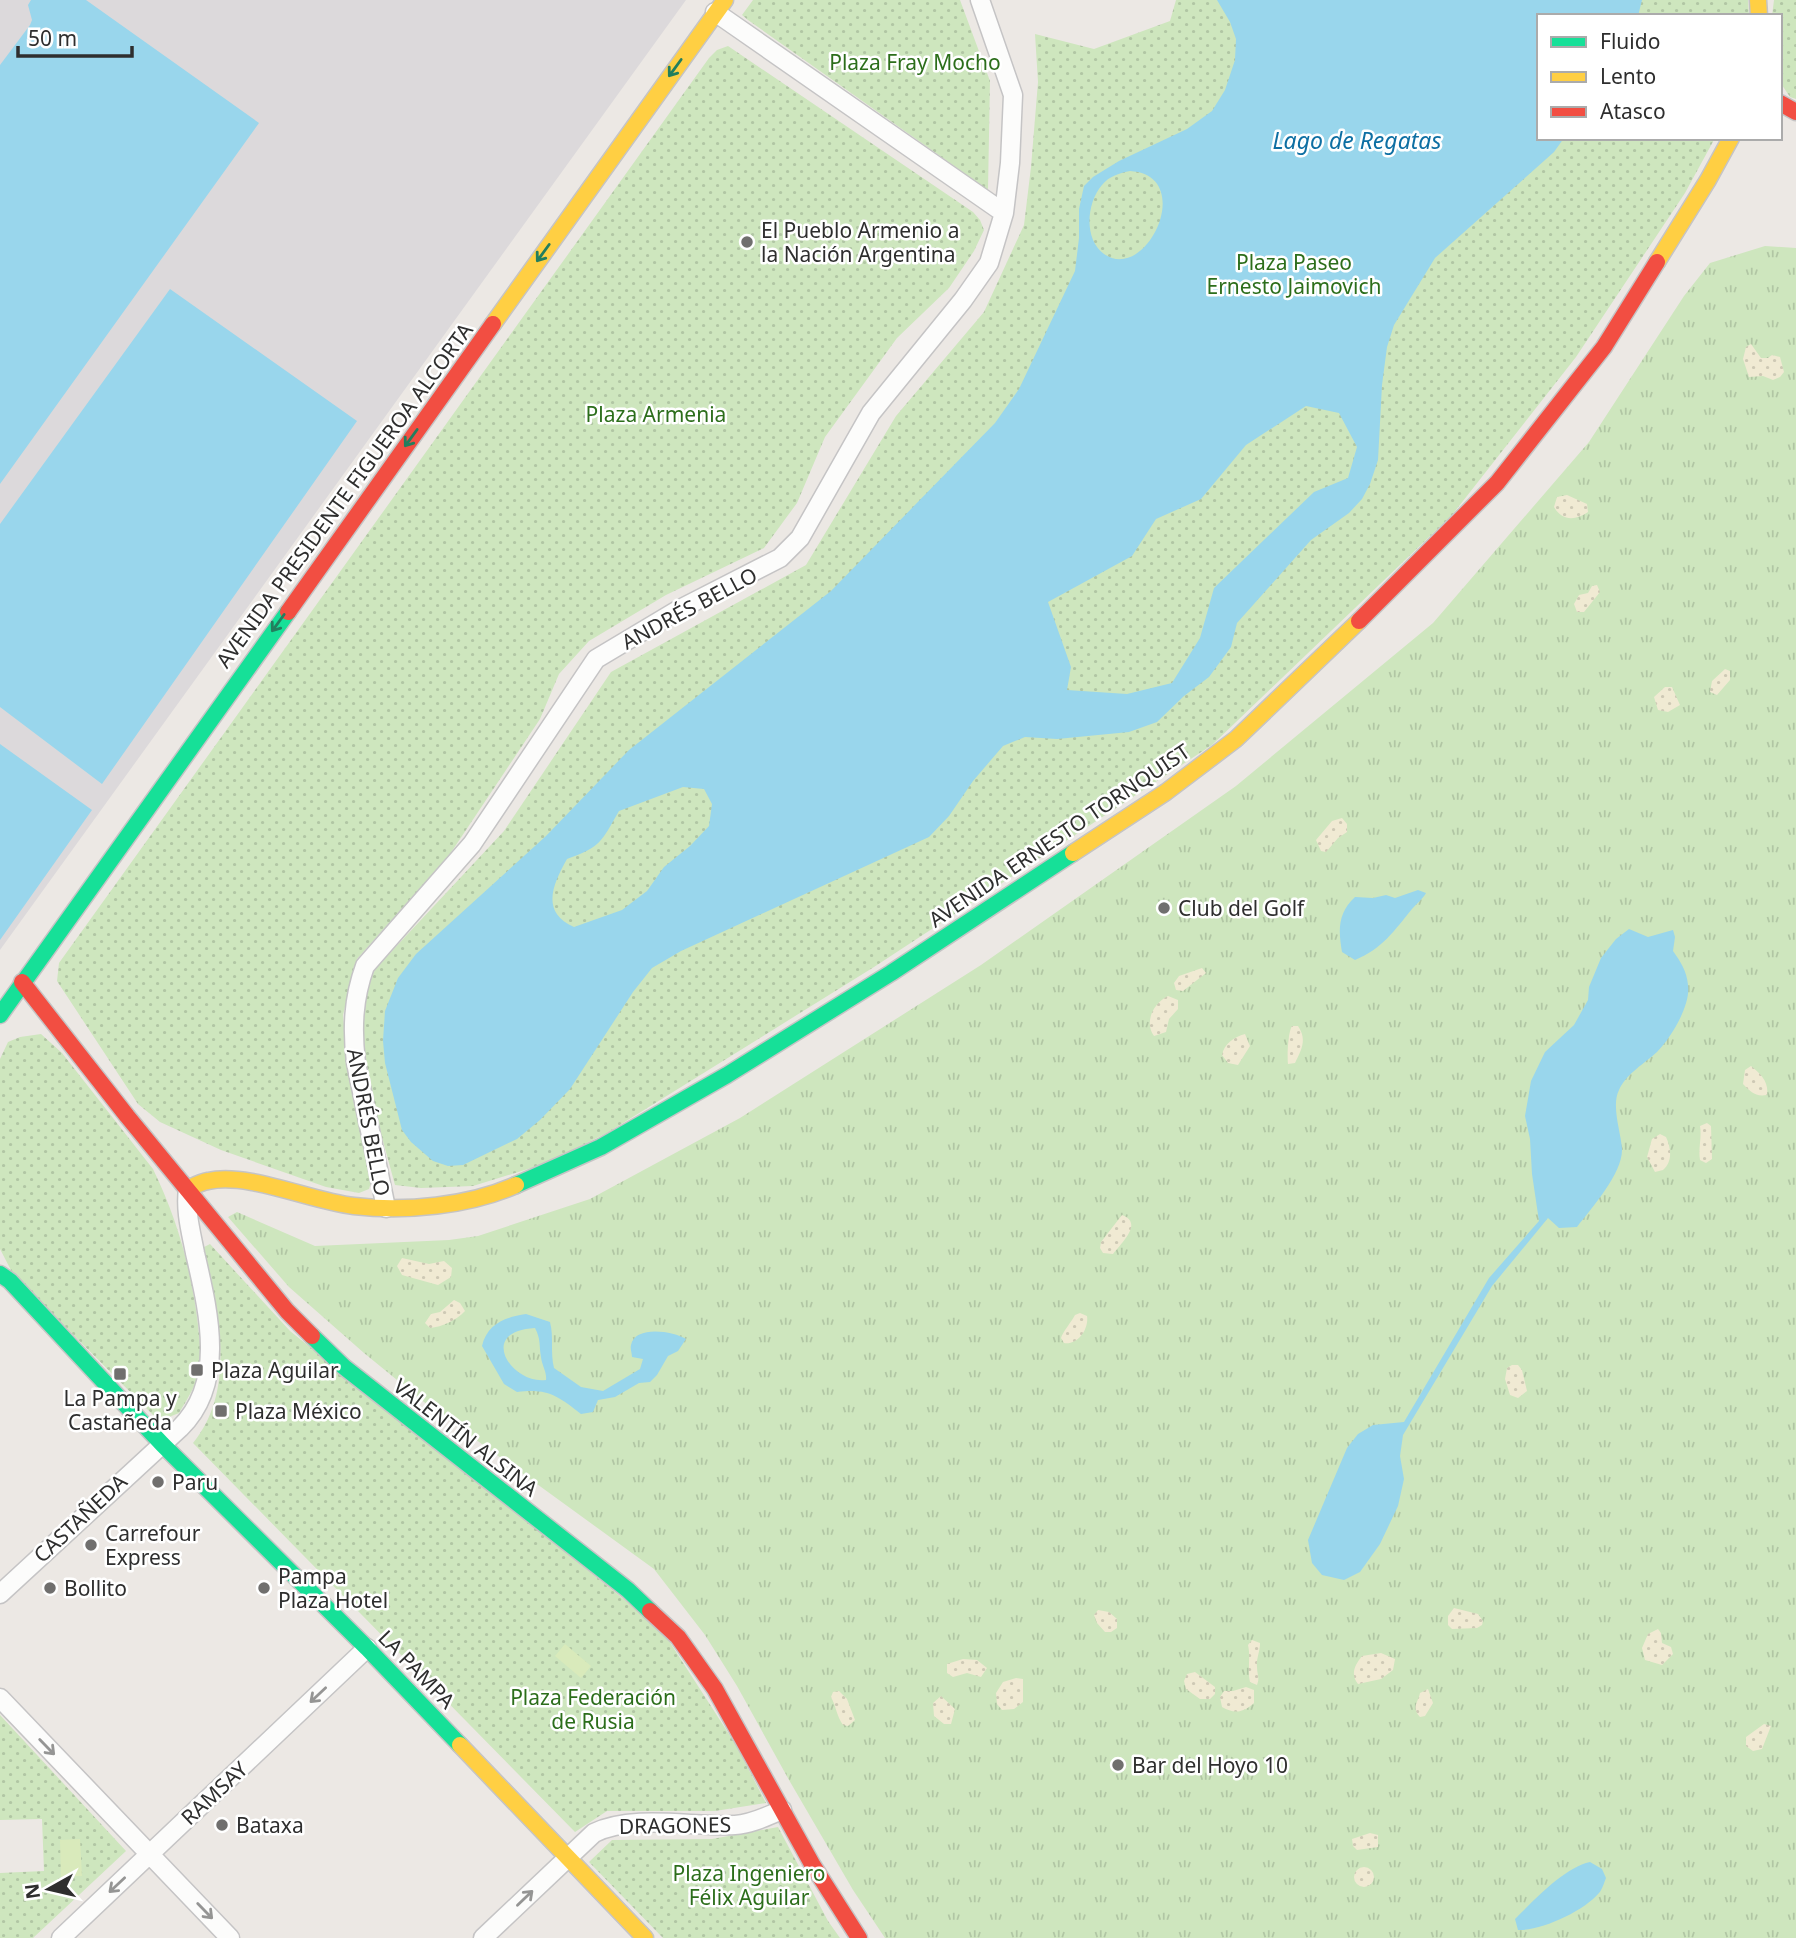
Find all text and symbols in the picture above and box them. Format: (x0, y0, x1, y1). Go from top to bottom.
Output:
scale bar (18, 14, 131, 58)
legend (1537, 14, 1782, 140)
text: 50 m (28, 24, 77, 52)
text: Fluido (1600, 27, 1660, 55)
park label: Plaza Fray Mocho (829, 48, 1001, 76)
one-way arrow (668, 58, 682, 77)
text: Lento (1600, 62, 1656, 90)
text: Atasco (1600, 97, 1666, 125)
water label: Lago de Regatas (1273, 124, 1441, 156)
place label: El Pueblo Armenio a la Nación Argentina (761, 216, 960, 268)
marker: El Pueblo Armenio a la Nación Argentina (739, 234, 755, 250)
one-way arrow (536, 243, 550, 262)
park label: Plaza Paseo Ernesto Jaimovich (1207, 248, 1381, 300)
street label: AVENIDA PRESIDENTE FIGUEROA ALCORTA (209, 316, 479, 673)
park label: Plaza Armenia (586, 400, 726, 428)
one-way arrow (403, 428, 418, 447)
street label: ANDRÉS BELLO (616, 560, 762, 656)
one-way arrow (271, 613, 285, 632)
street label: AVENIDA ERNESTO TORNQUIST (923, 737, 1195, 933)
place label: Club del Golf (1178, 894, 1306, 922)
marker: Club del Golf (1156, 900, 1172, 916)
street label: ANDRÉS BELLO (341, 1046, 397, 1198)
place label: Plaza Aguilar (211, 1356, 339, 1384)
marker: Plaza Aguilar (189, 1362, 205, 1378)
marker: La Pampa y Castañeda (112, 1366, 128, 1382)
street label: VALENTÍN ALSINA (388, 1372, 545, 1503)
place label: La Pampa y Castañeda (63, 1384, 177, 1436)
place label: Plaza México (235, 1397, 362, 1425)
marker: Plaza México (213, 1403, 229, 1419)
street label: CASTAÑEDA (27, 1467, 133, 1568)
place label: Paru (172, 1468, 218, 1496)
marker: Paru (150, 1474, 166, 1490)
place label: Carrefour Express (105, 1519, 201, 1571)
marker: Carrefour Express (83, 1537, 99, 1553)
place label: Pampa Plaza Hotel (278, 1562, 388, 1614)
place label: Bollito (64, 1574, 127, 1602)
marker: Bollito (42, 1580, 58, 1596)
marker: Pampa Plaza Hotel (256, 1580, 272, 1596)
street label: LA PAMPA (373, 1624, 462, 1715)
park label: Plaza Federación de Rusia (510, 1683, 676, 1735)
one-way arrow (310, 1686, 327, 1703)
one-way arrow (39, 1739, 56, 1756)
place label: Bar del Hoyo 10 (1132, 1751, 1288, 1779)
street label: RAMSAY (175, 1755, 253, 1831)
marker: Bar del Hoyo 10 (1110, 1757, 1126, 1773)
street label: DRAGONES (619, 1810, 731, 1840)
place label: Bataxa (236, 1811, 304, 1839)
marker: Bataxa (214, 1817, 230, 1833)
north arrow (14, 1854, 84, 1924)
park label: Plaza Ingeniero Félix Aguilar (672, 1859, 826, 1911)
one-way arrow (109, 1876, 126, 1893)
text: N (18, 1882, 46, 1901)
one-way arrow (516, 1889, 533, 1906)
one-way arrow (196, 1903, 213, 1920)

